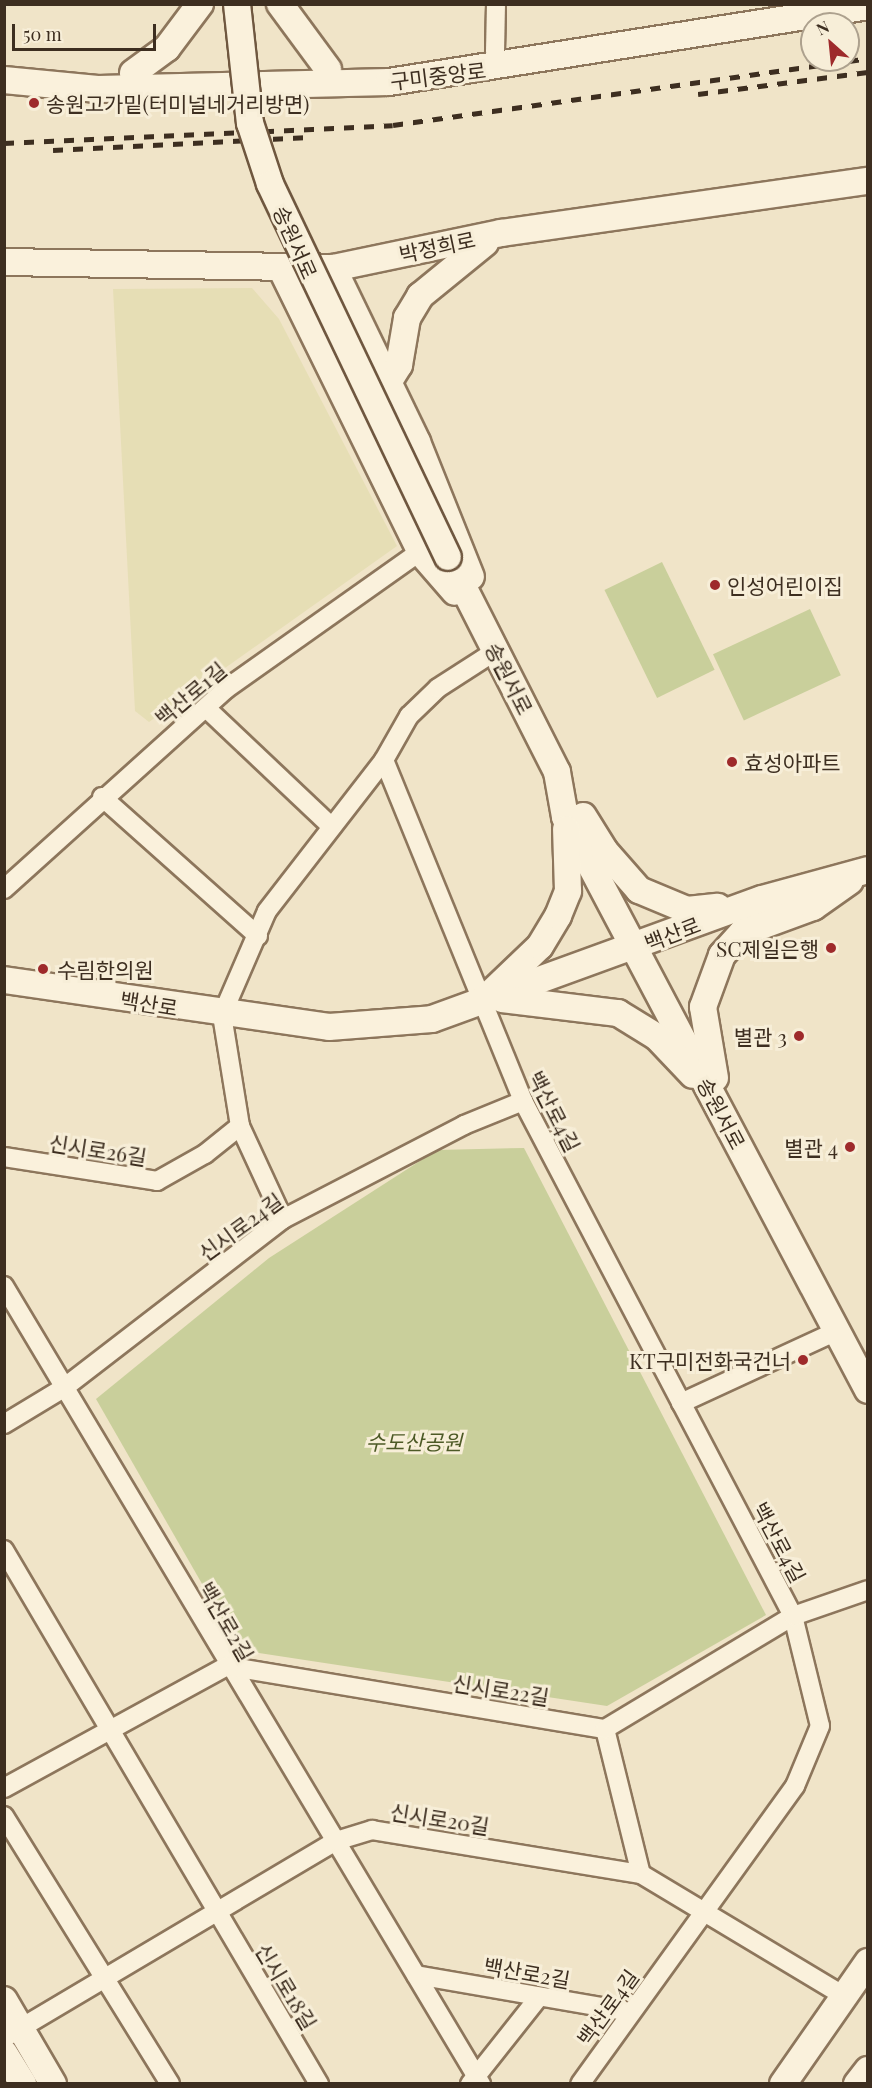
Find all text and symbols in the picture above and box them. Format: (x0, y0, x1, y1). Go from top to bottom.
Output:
scale bar (15, 12, 159, 50)
north arrow (800, 12, 860, 72)
text: N (813, 15, 832, 39)
text: 50 m (23, 22, 62, 46)
street label: 구미중앙로 (389, 57, 487, 93)
place label: 송원고가밑(터미널네거리방면) (46, 90, 310, 116)
marker: 송원고가밑(터미널네거리방면) (27, 96, 41, 110)
street label: 송원서로 (269, 202, 323, 282)
street label: 박정희로 (397, 226, 477, 266)
place label: 인성어린이집 (727, 572, 843, 598)
marker: 인성어린이집 (708, 578, 722, 592)
street label: 송원서로 (481, 638, 539, 718)
street label: 백산로1길 (149, 656, 231, 730)
place label: 효성아파트 (744, 749, 841, 775)
marker: 효성아파트 (725, 755, 739, 769)
street label: 백산로 (640, 911, 704, 955)
place label: SC제일은행 (716, 935, 819, 961)
marker: SC제일은행 (824, 941, 838, 955)
place label: 수림한의원 (57, 956, 154, 982)
marker: 수림한의원 (34, 960, 52, 978)
street label: 백산로 (118, 986, 180, 1020)
place label: 별관 3 (734, 1023, 787, 1049)
marker: 별관 3 (792, 1029, 806, 1043)
street label: 백산로4길 (524, 1066, 586, 1156)
street label: 송원서로 (693, 1073, 751, 1153)
street label: 신시로26길 (48, 1129, 148, 1169)
place label: 별관 4 (784, 1134, 838, 1160)
marker: 별관 4 (843, 1140, 857, 1154)
street label: 신시로24길 (193, 1187, 287, 1265)
place label: KT구미전화국건너 (629, 1347, 791, 1373)
marker: KT구미전화국건너 (796, 1353, 810, 1367)
park label: 수도산공원 (366, 1428, 462, 1454)
street label: 백산로4길 (748, 1497, 812, 1587)
street label: 백산로2길 (194, 1577, 260, 1665)
street label: 신시로22길 (451, 1669, 551, 1709)
street label: 신시로20길 (389, 1798, 491, 1838)
street label: 신시로18길 (251, 1938, 323, 2034)
street label: 백산로2길 (482, 1952, 572, 1992)
street label: 백산로4길 (571, 1964, 643, 2050)

